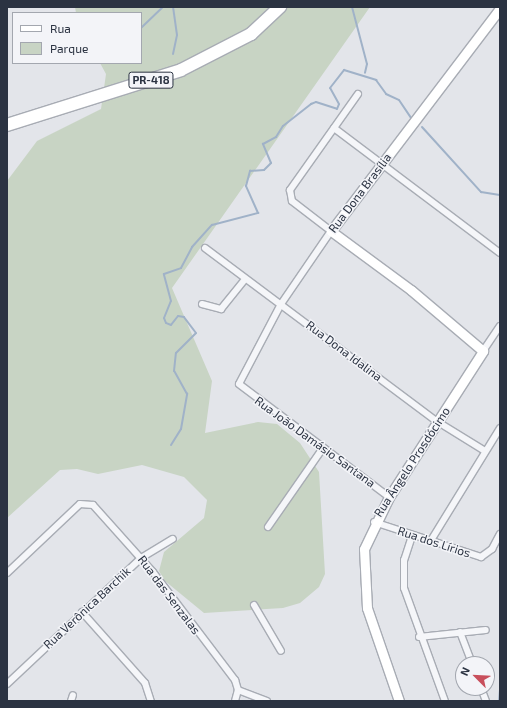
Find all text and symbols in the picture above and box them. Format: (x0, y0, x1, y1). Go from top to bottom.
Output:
legend (12, 12, 142, 64)
text: Rua (50, 21, 71, 35)
text: Parque (50, 41, 88, 55)
road number: PR-418 (128, 71, 174, 89)
street label: Rua Dona Brasília (325, 150, 395, 236)
street label: Rua Dona Idalina (303, 318, 385, 384)
street label: Rua João Damásio Santana (252, 393, 378, 491)
street label: Rua Ângelo Prosdócimo (371, 404, 453, 520)
street label: Rua dos Lírios (396, 523, 472, 561)
street label: Rua das Senzalas (135, 553, 203, 637)
street label: Rua Verônica Barchik (40, 564, 134, 652)
north arrow (455, 656, 495, 696)
text: N (457, 665, 472, 678)

